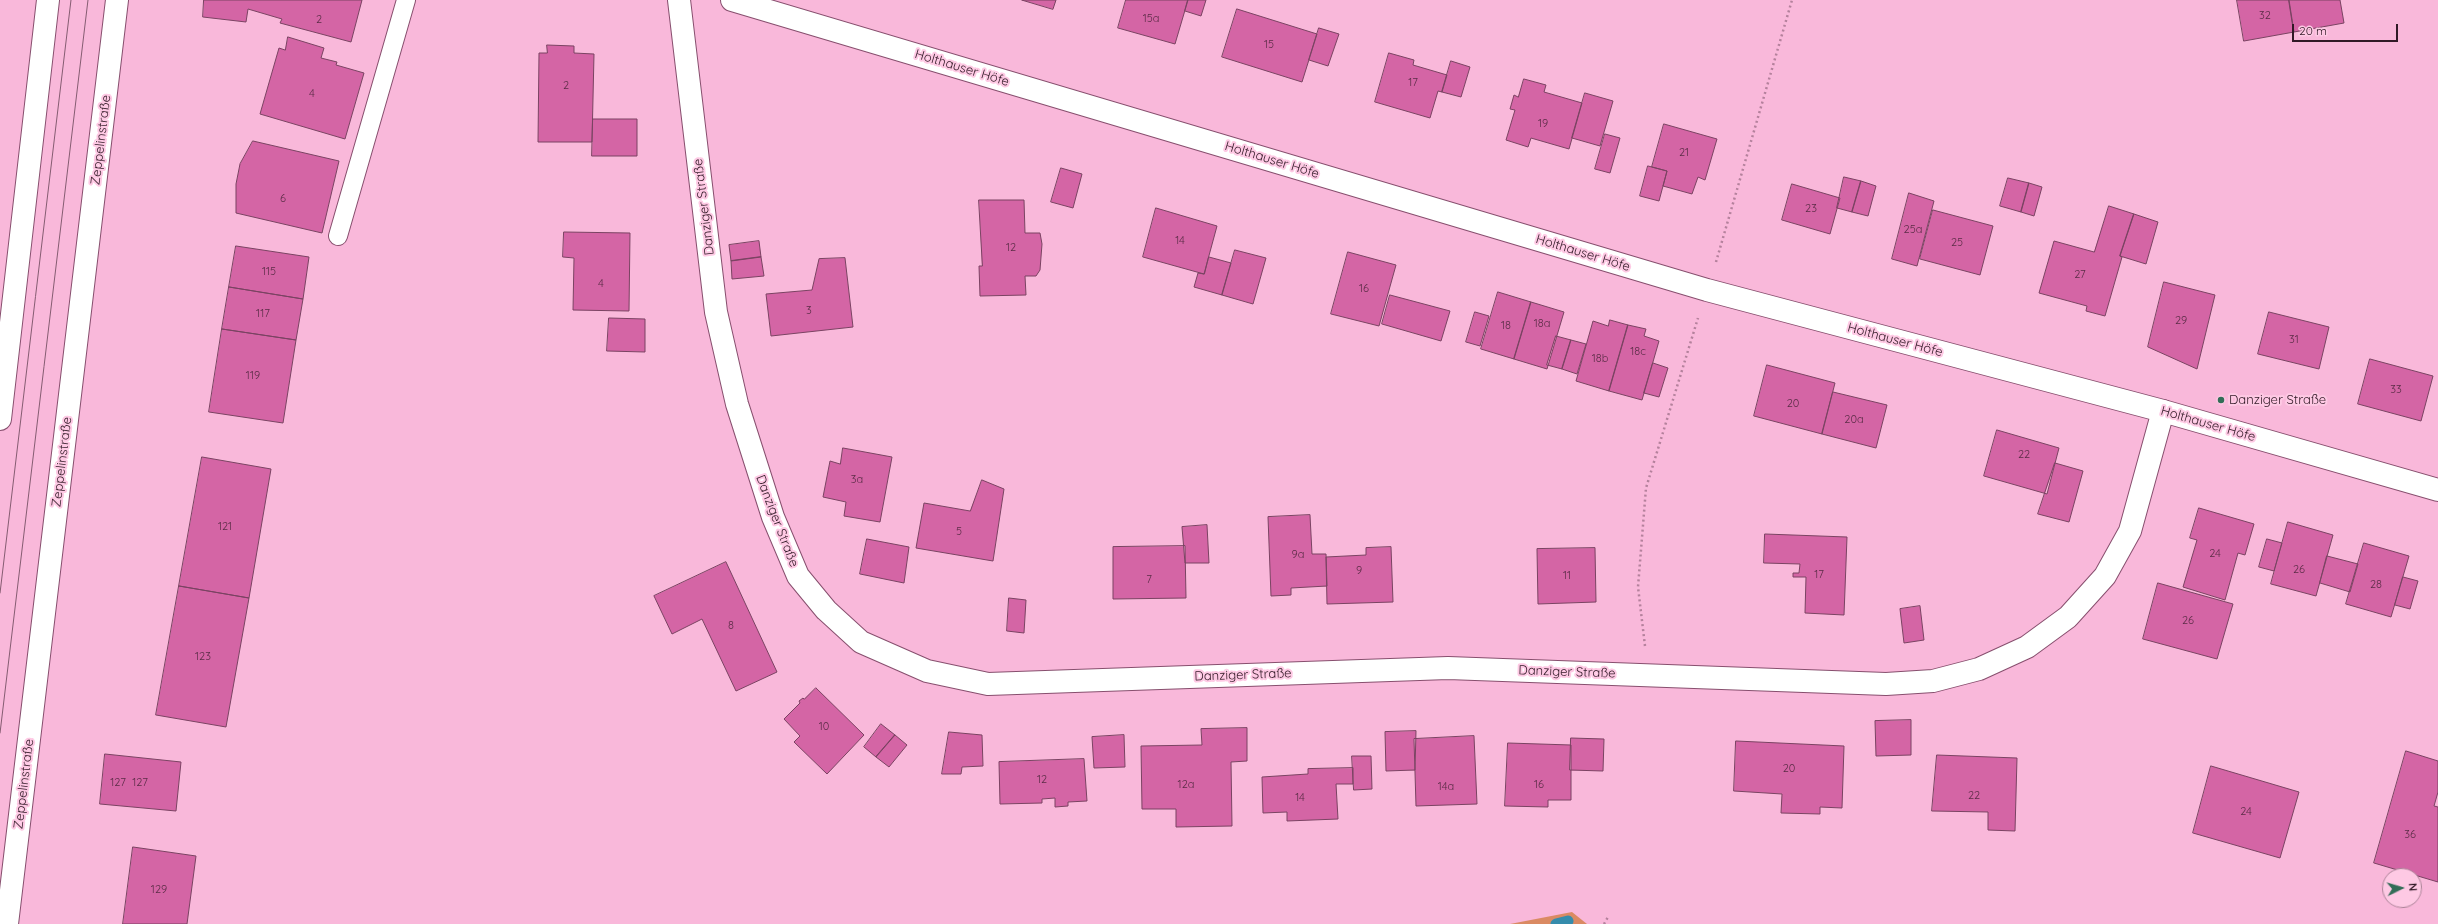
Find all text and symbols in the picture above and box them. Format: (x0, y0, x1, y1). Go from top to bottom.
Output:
house number: 32 (2259, 9, 2271, 23)
house number: 15a (1143, 12, 1159, 26)
house number: 2 (316, 13, 322, 27)
scale bar (2294, 16, 2400, 42)
text: 20 m (2299, 23, 2327, 38)
house number: 15 (1264, 38, 1274, 52)
street label: Holthauser Höfe (913, 46, 1011, 90)
house number: 17 (1408, 76, 1418, 90)
house number: 2 (563, 79, 569, 93)
house number: 4 (309, 87, 315, 101)
street label: Zeppelinstraße (88, 94, 114, 186)
house number: 19 (1538, 117, 1548, 131)
street label: Holthauser Höfe (1223, 138, 1321, 182)
house number: 21 (1679, 146, 1689, 160)
street label: Danziger Straße (690, 158, 718, 256)
house number: 6 (280, 192, 286, 206)
house number: 23 (1805, 202, 1817, 216)
house number: 25a (1904, 223, 1922, 237)
street label: Holthauser Höfe (1534, 231, 1632, 275)
house number: 14 (1175, 234, 1185, 248)
house number: 25 (1951, 236, 1963, 250)
house number: 12 (1006, 241, 1016, 255)
house number: 115 (262, 265, 276, 279)
house number: 27 (2074, 268, 2086, 282)
house number: 4 (598, 277, 604, 291)
house number: 16 (1359, 282, 1369, 296)
house number: 3 (806, 304, 812, 318)
house number: 117 (256, 307, 270, 321)
house number: 29 (2175, 314, 2187, 328)
house number: 18a (1534, 317, 1550, 331)
house number: 18 (1501, 319, 1511, 333)
street label: Holthauser Höfe (1846, 320, 1944, 360)
house number: 31 (2289, 333, 2299, 347)
house number: 18c (1630, 345, 1646, 359)
house number: 18b (1592, 352, 1608, 366)
house number: 119 (246, 369, 260, 383)
house number: 33 (2390, 383, 2402, 397)
place label: Danziger Straße (2229, 392, 2326, 408)
marker: Danziger Straße (2216, 395, 2226, 405)
house number: 20 (1787, 397, 1799, 411)
street label: Holthauser Höfe (2159, 403, 2257, 445)
house number: 20a (1844, 413, 1864, 427)
street label: Zeppelinstraße (49, 416, 75, 508)
house number: 22 (2018, 448, 2030, 462)
street label: Danziger Straße (752, 473, 802, 569)
house number: 3a (851, 473, 863, 487)
house number: 121 (218, 520, 232, 534)
house number: 5 (956, 525, 962, 539)
house number: 24 (2209, 547, 2221, 561)
house number: 9a (1292, 548, 1304, 562)
house number: 26 (2293, 563, 2305, 577)
house number: 9 (1356, 564, 1362, 578)
house number: 17 (1814, 568, 1824, 582)
house number: 11 (1563, 569, 1571, 583)
house number: 7 (1146, 573, 1152, 587)
house number: 28 (2370, 578, 2382, 592)
house number: 26 (2182, 614, 2194, 628)
house number: 8 (728, 619, 734, 633)
house number: 123 (195, 650, 211, 664)
street label: Danziger Straße (1518, 663, 1616, 681)
street label: Danziger Straße (1194, 666, 1292, 684)
house number: 10 (819, 720, 829, 734)
street label: Zeppelinstraße (11, 738, 37, 830)
house number: 20 (1783, 762, 1795, 776)
house number: 12 (1037, 773, 1047, 787)
house number: 127 (110, 776, 126, 790)
house number: 127 (132, 776, 148, 790)
house number: 12a (1178, 778, 1194, 792)
house number: 16 (1534, 778, 1544, 792)
house number: 14a (1438, 780, 1454, 794)
house number: 22 (1968, 789, 1980, 803)
house number: 14 (1295, 791, 1305, 805)
house number: 24 (2240, 805, 2252, 819)
house number: 36 (2404, 828, 2416, 842)
north arrow (2382, 868, 2422, 908)
text: N (2406, 882, 2420, 892)
house number: 129 (151, 883, 167, 897)

